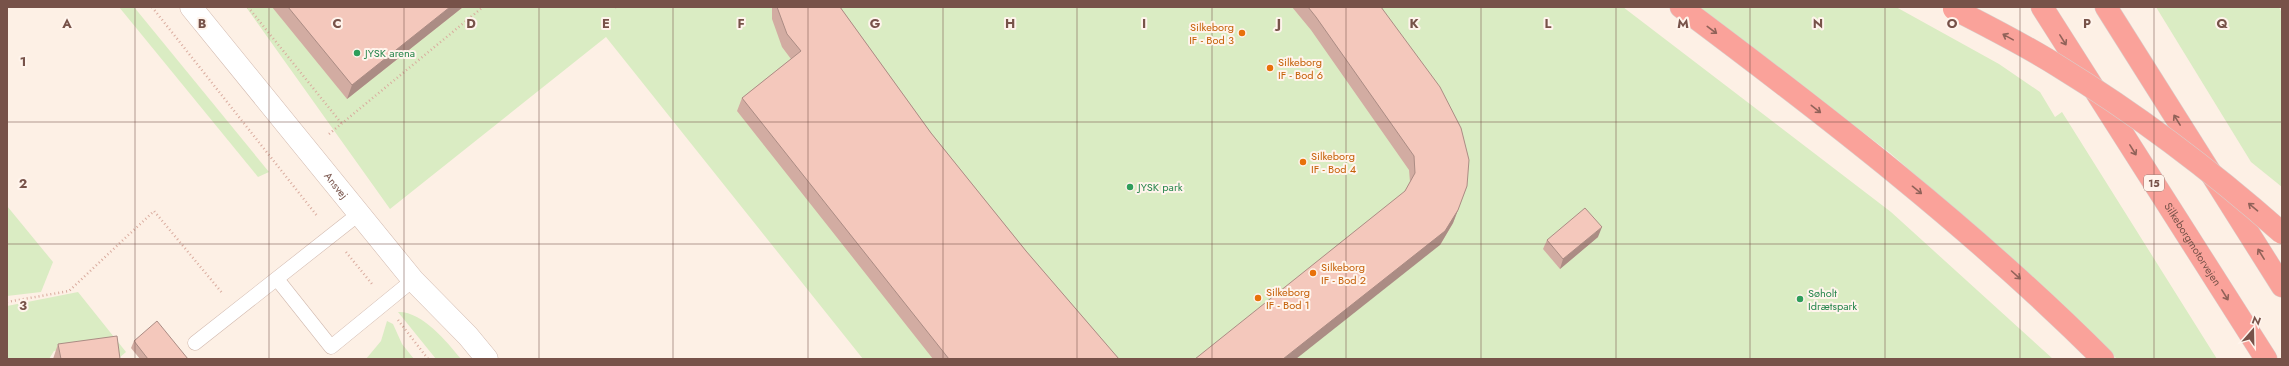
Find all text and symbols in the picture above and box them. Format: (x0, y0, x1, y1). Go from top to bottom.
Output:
text: A (61, 14, 72, 33)
text: B (198, 14, 207, 33)
text: C (332, 14, 342, 33)
text: D (466, 14, 476, 33)
text: E (602, 14, 610, 33)
text: F (737, 14, 745, 33)
text: G (870, 14, 881, 33)
text: H (1005, 14, 1015, 33)
text: I (1142, 14, 1146, 33)
text: J (1274, 14, 1281, 33)
text: K (1409, 14, 1419, 33)
text: L (1545, 14, 1552, 33)
text: M (1677, 14, 1689, 33)
text: N (1813, 14, 1823, 33)
text: O (1947, 14, 1958, 33)
text: P (2083, 14, 2091, 33)
text: Q (2216, 14, 2228, 33)
place label: Silkeborg IF - Bod 3 (1189, 19, 1234, 48)
one-way arrow (1707, 26, 1718, 34)
marker: Silkeborg IF - Bod 3 (1237, 28, 1247, 38)
one-way arrow (2002, 33, 2014, 41)
one-way arrow (2060, 34, 2068, 46)
place label: JYSK arena (363, 45, 415, 61)
marker: JYSK arena (352, 48, 362, 58)
text: 1 (20, 52, 26, 71)
place label: Silkeborg IF - Bod 6 (1278, 54, 1323, 83)
marker: Silkeborg IF - Bod 6 (1265, 63, 1275, 73)
one-way arrow (1810, 105, 1821, 113)
one-way arrow (2172, 114, 2180, 126)
one-way arrow (2129, 144, 2137, 155)
place label: Silkeborg IF - Bod 4 (1311, 148, 1357, 177)
marker: Silkeborg IF - Bod 4 (1298, 157, 1308, 167)
street label: Ansvej (320, 169, 352, 202)
text: 2 (19, 174, 27, 193)
road number: 15 (2144, 175, 2164, 191)
place label: JYSK park (1136, 179, 1183, 195)
marker: JYSK park (1125, 182, 1135, 192)
one-way arrow (1912, 186, 1923, 195)
street label: Silkeborgmotorvejen (2160, 199, 2225, 289)
one-way arrow (2247, 202, 2258, 211)
one-way arrow (2257, 248, 2265, 259)
place label: Silkeborg IF - Bod 2 (1321, 259, 1366, 288)
marker: Silkeborg IF - Bod 2 (1308, 268, 1318, 278)
one-way arrow (2011, 271, 2021, 280)
place label: Silkeborg IF - Bod 1 (1266, 284, 1310, 313)
place label: Søholt Idrætspark (1808, 285, 1857, 314)
one-way arrow (2221, 289, 2229, 300)
marker: Silkeborg IF - Bod 1 (1253, 293, 1263, 303)
marker: Søholt Idrætspark (1795, 294, 1805, 304)
text: 3 (19, 296, 27, 315)
north arrow (2233, 310, 2273, 350)
text: N (2250, 312, 2263, 330)

